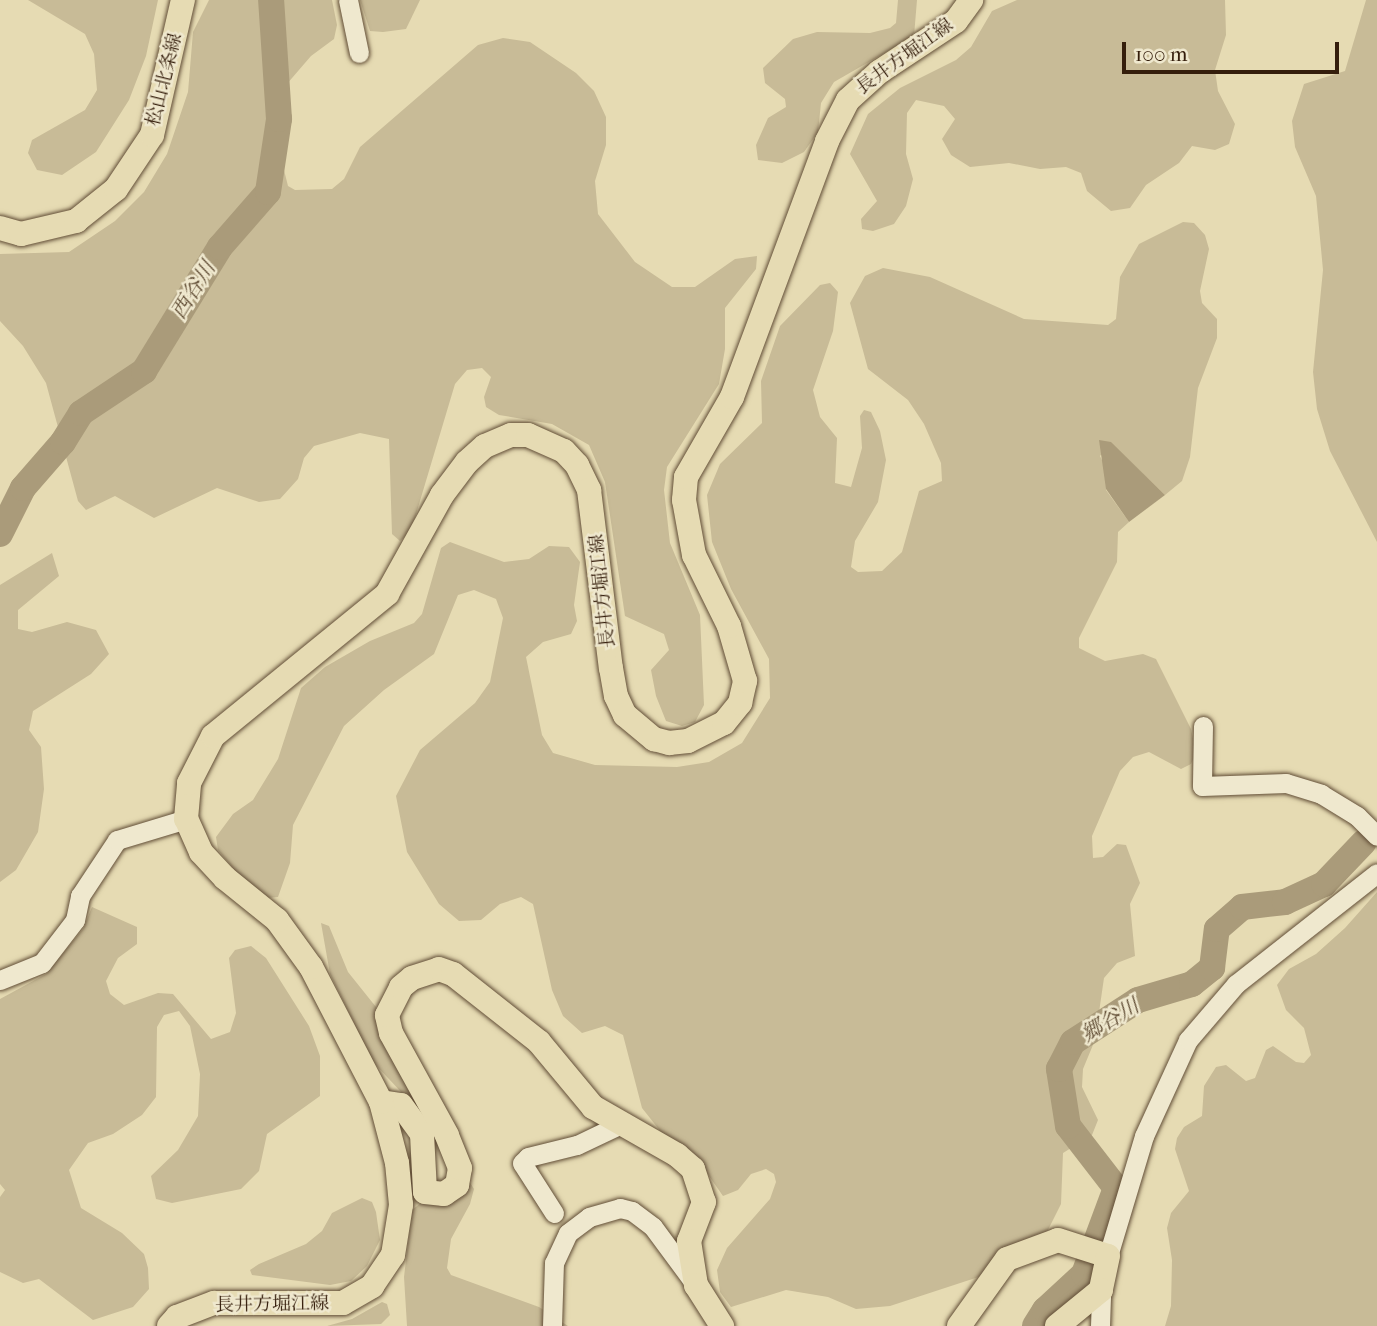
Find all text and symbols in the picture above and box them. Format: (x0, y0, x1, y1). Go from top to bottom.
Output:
street label: 長井方堀江線 (852, 14, 958, 100)
scale bar (1125, 28, 1342, 72)
street label: 松山北条線 (142, 31, 188, 129)
text: 100 m (1135, 42, 1188, 66)
water label: 西谷川 (166, 257, 220, 323)
street label: 長井方堀江線 (586, 533, 620, 649)
water label: 郷谷川 (1077, 993, 1143, 1047)
street label: 長井方堀江線 (215, 1293, 329, 1317)

